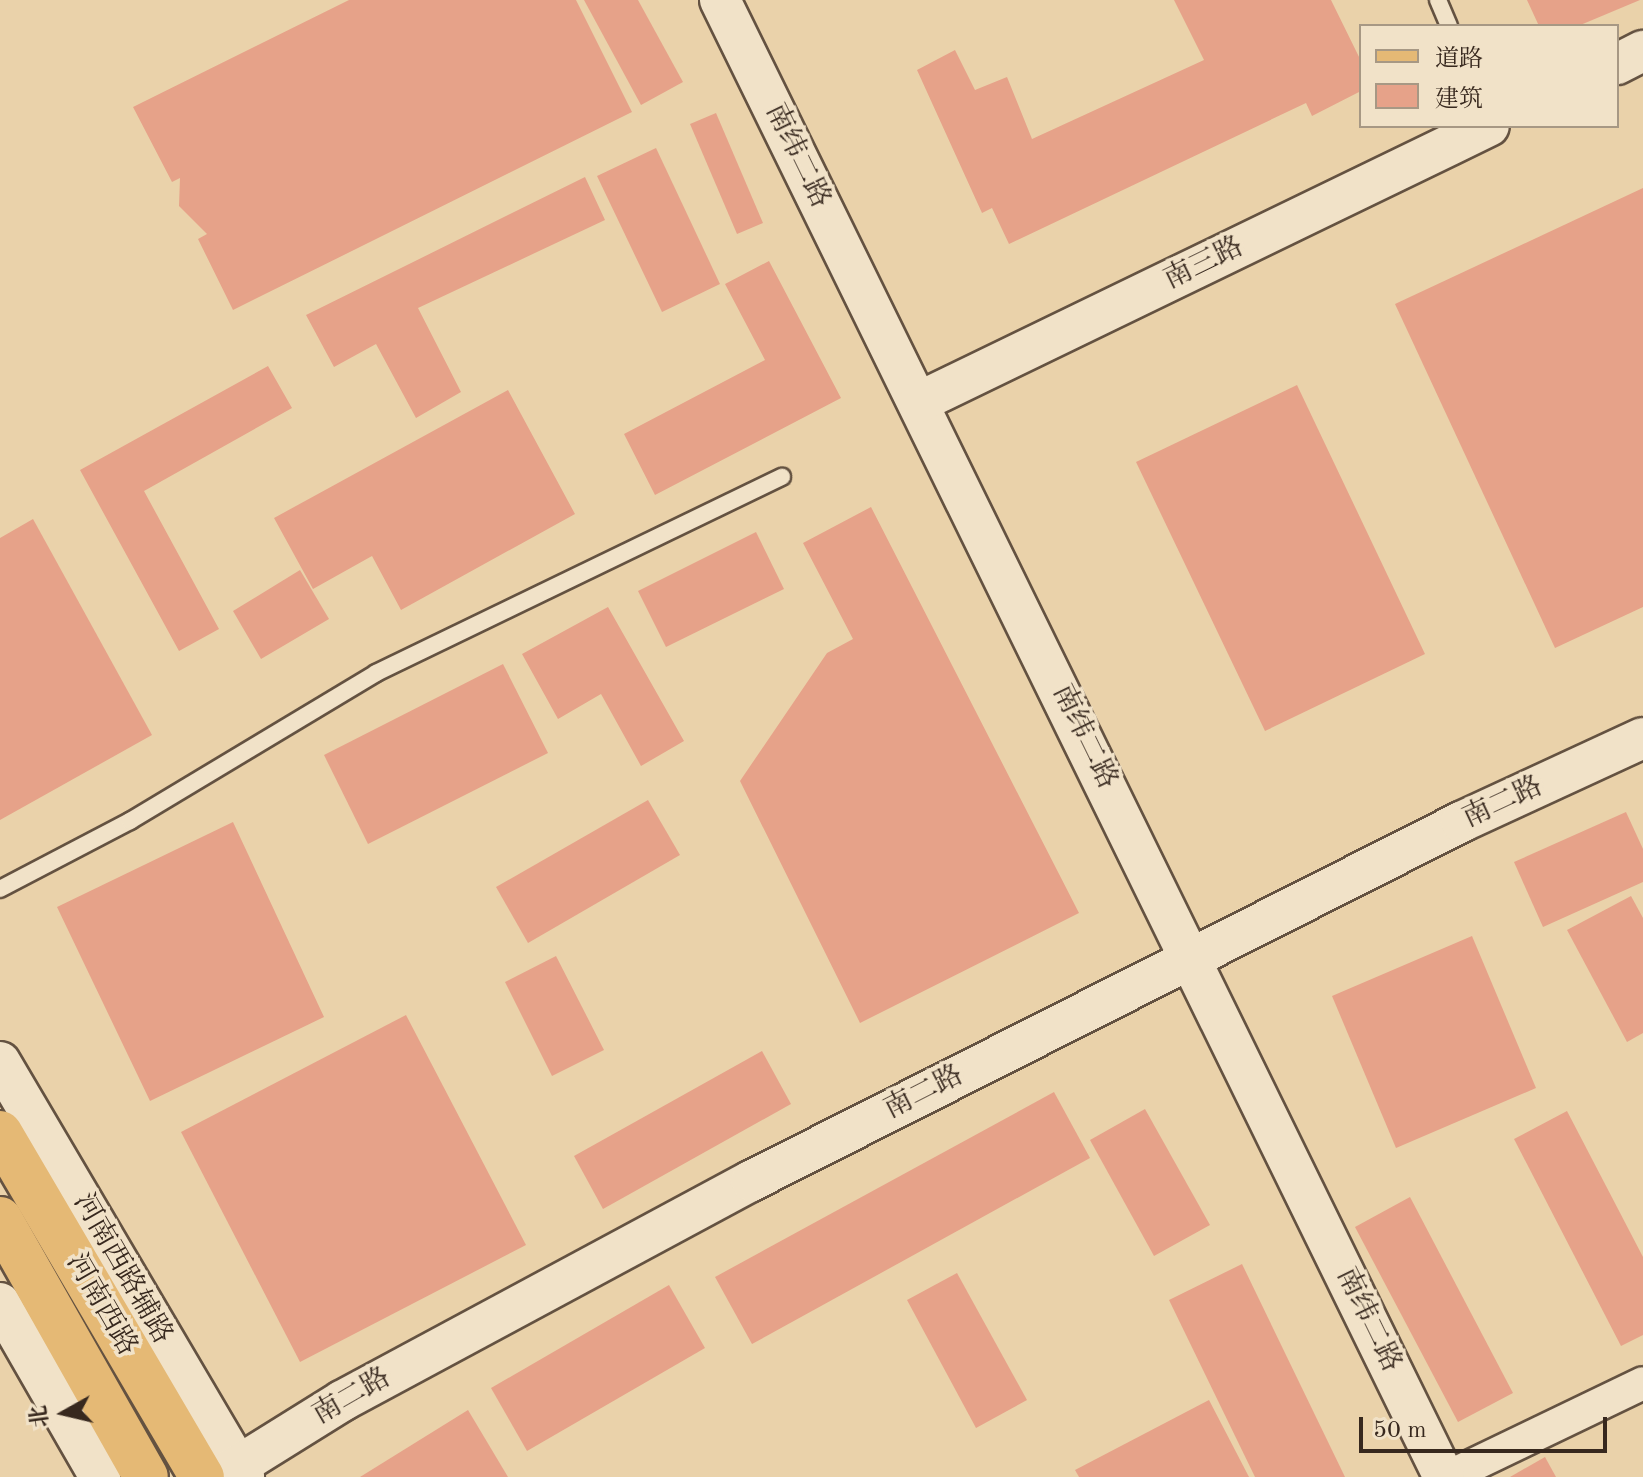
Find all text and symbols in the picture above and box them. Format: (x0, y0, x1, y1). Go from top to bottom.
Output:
legend (1359, 24, 1619, 128)
text: 道路 (1435, 48, 1483, 72)
text: 建筑 (1435, 88, 1483, 112)
street label: 南纬二路 (757, 98, 837, 214)
street label: 南三路 (1159, 230, 1249, 298)
street label: 南纬二路 (1044, 679, 1124, 795)
street label: 南二路 (1458, 770, 1548, 836)
street label: 南二路 (879, 1059, 969, 1127)
street label: 河南西路辅路 (65, 1188, 179, 1350)
street label: 河南西路 (58, 1248, 144, 1362)
street label: 南纬二路 (1328, 1262, 1408, 1378)
street label: 南二路 (307, 1361, 397, 1433)
north arrow (24, 1373, 104, 1453)
scale bar (1363, 1401, 1611, 1451)
text: 北 (28, 1404, 53, 1429)
text: 50 m (1373, 1419, 1427, 1443)

